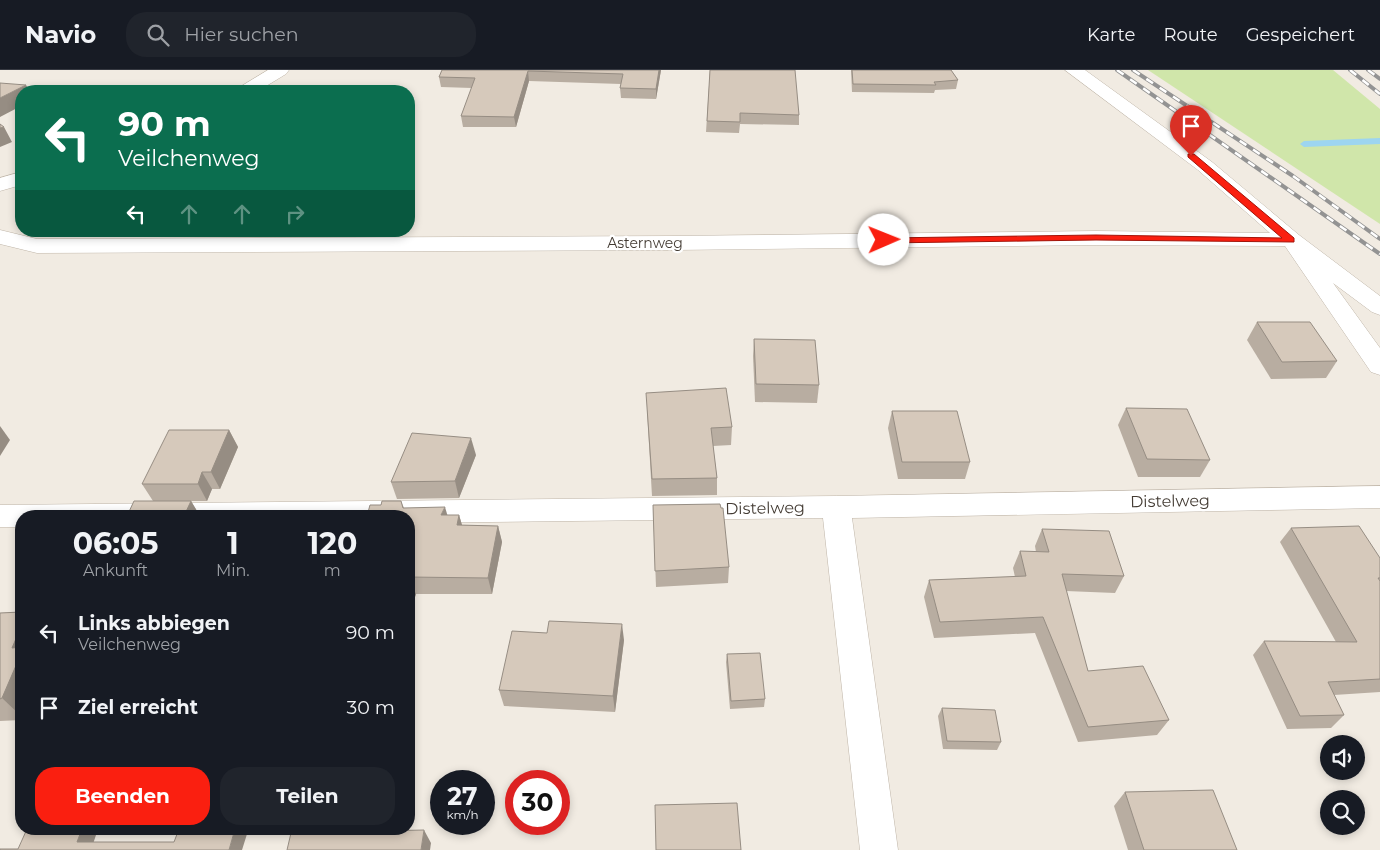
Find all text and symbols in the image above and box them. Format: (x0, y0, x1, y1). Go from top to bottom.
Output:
search box (126, 12, 476, 57)
text: Navio (25, 20, 96, 49)
icon: search (144, 21, 172, 49)
text: Hier suchen (184, 23, 299, 46)
text: Karte (1087, 24, 1135, 46)
text: Route (1163, 24, 1218, 46)
text: Gespeichert (1246, 24, 1355, 46)
text: 90 m (118, 102, 211, 145)
icon: left (35, 105, 100, 170)
pin (1170, 105, 1212, 156)
icon: arrive (1177, 112, 1205, 140)
text: Veilchenweg (118, 145, 260, 172)
icon: left (122, 200, 150, 228)
icon: ahead (175, 200, 203, 228)
icon: ahead (228, 200, 256, 228)
icon: right (281, 200, 309, 228)
position arrow (857, 213, 909, 265)
street label: Asternweg (607, 234, 683, 252)
street label: Distelweg (1130, 491, 1210, 511)
street label: Distelweg (725, 498, 805, 518)
text: 06:05 (73, 525, 158, 562)
text: 1 (227, 525, 239, 562)
text: 120 (307, 525, 357, 562)
text: Ankunft (83, 561, 148, 580)
text: Min. (216, 561, 250, 580)
text: m (324, 561, 341, 580)
text: Links abbiegen (78, 612, 230, 635)
icon: left (35, 619, 63, 647)
text: 90 m (346, 621, 395, 644)
text: Veilchenweg (78, 635, 181, 654)
icon: arrive (35, 694, 63, 722)
text: Ziel erreicht (78, 696, 198, 719)
text: 30 m (347, 696, 395, 719)
map controls (1320, 735, 1365, 835)
button: sound (1320, 735, 1365, 780)
button: Beenden (35, 767, 210, 825)
button: Teilen (220, 767, 395, 825)
speed limit sign: 30 (505, 770, 570, 835)
text: 27 (447, 781, 478, 811)
button: search (1320, 790, 1365, 835)
text: km/h (446, 807, 479, 822)

